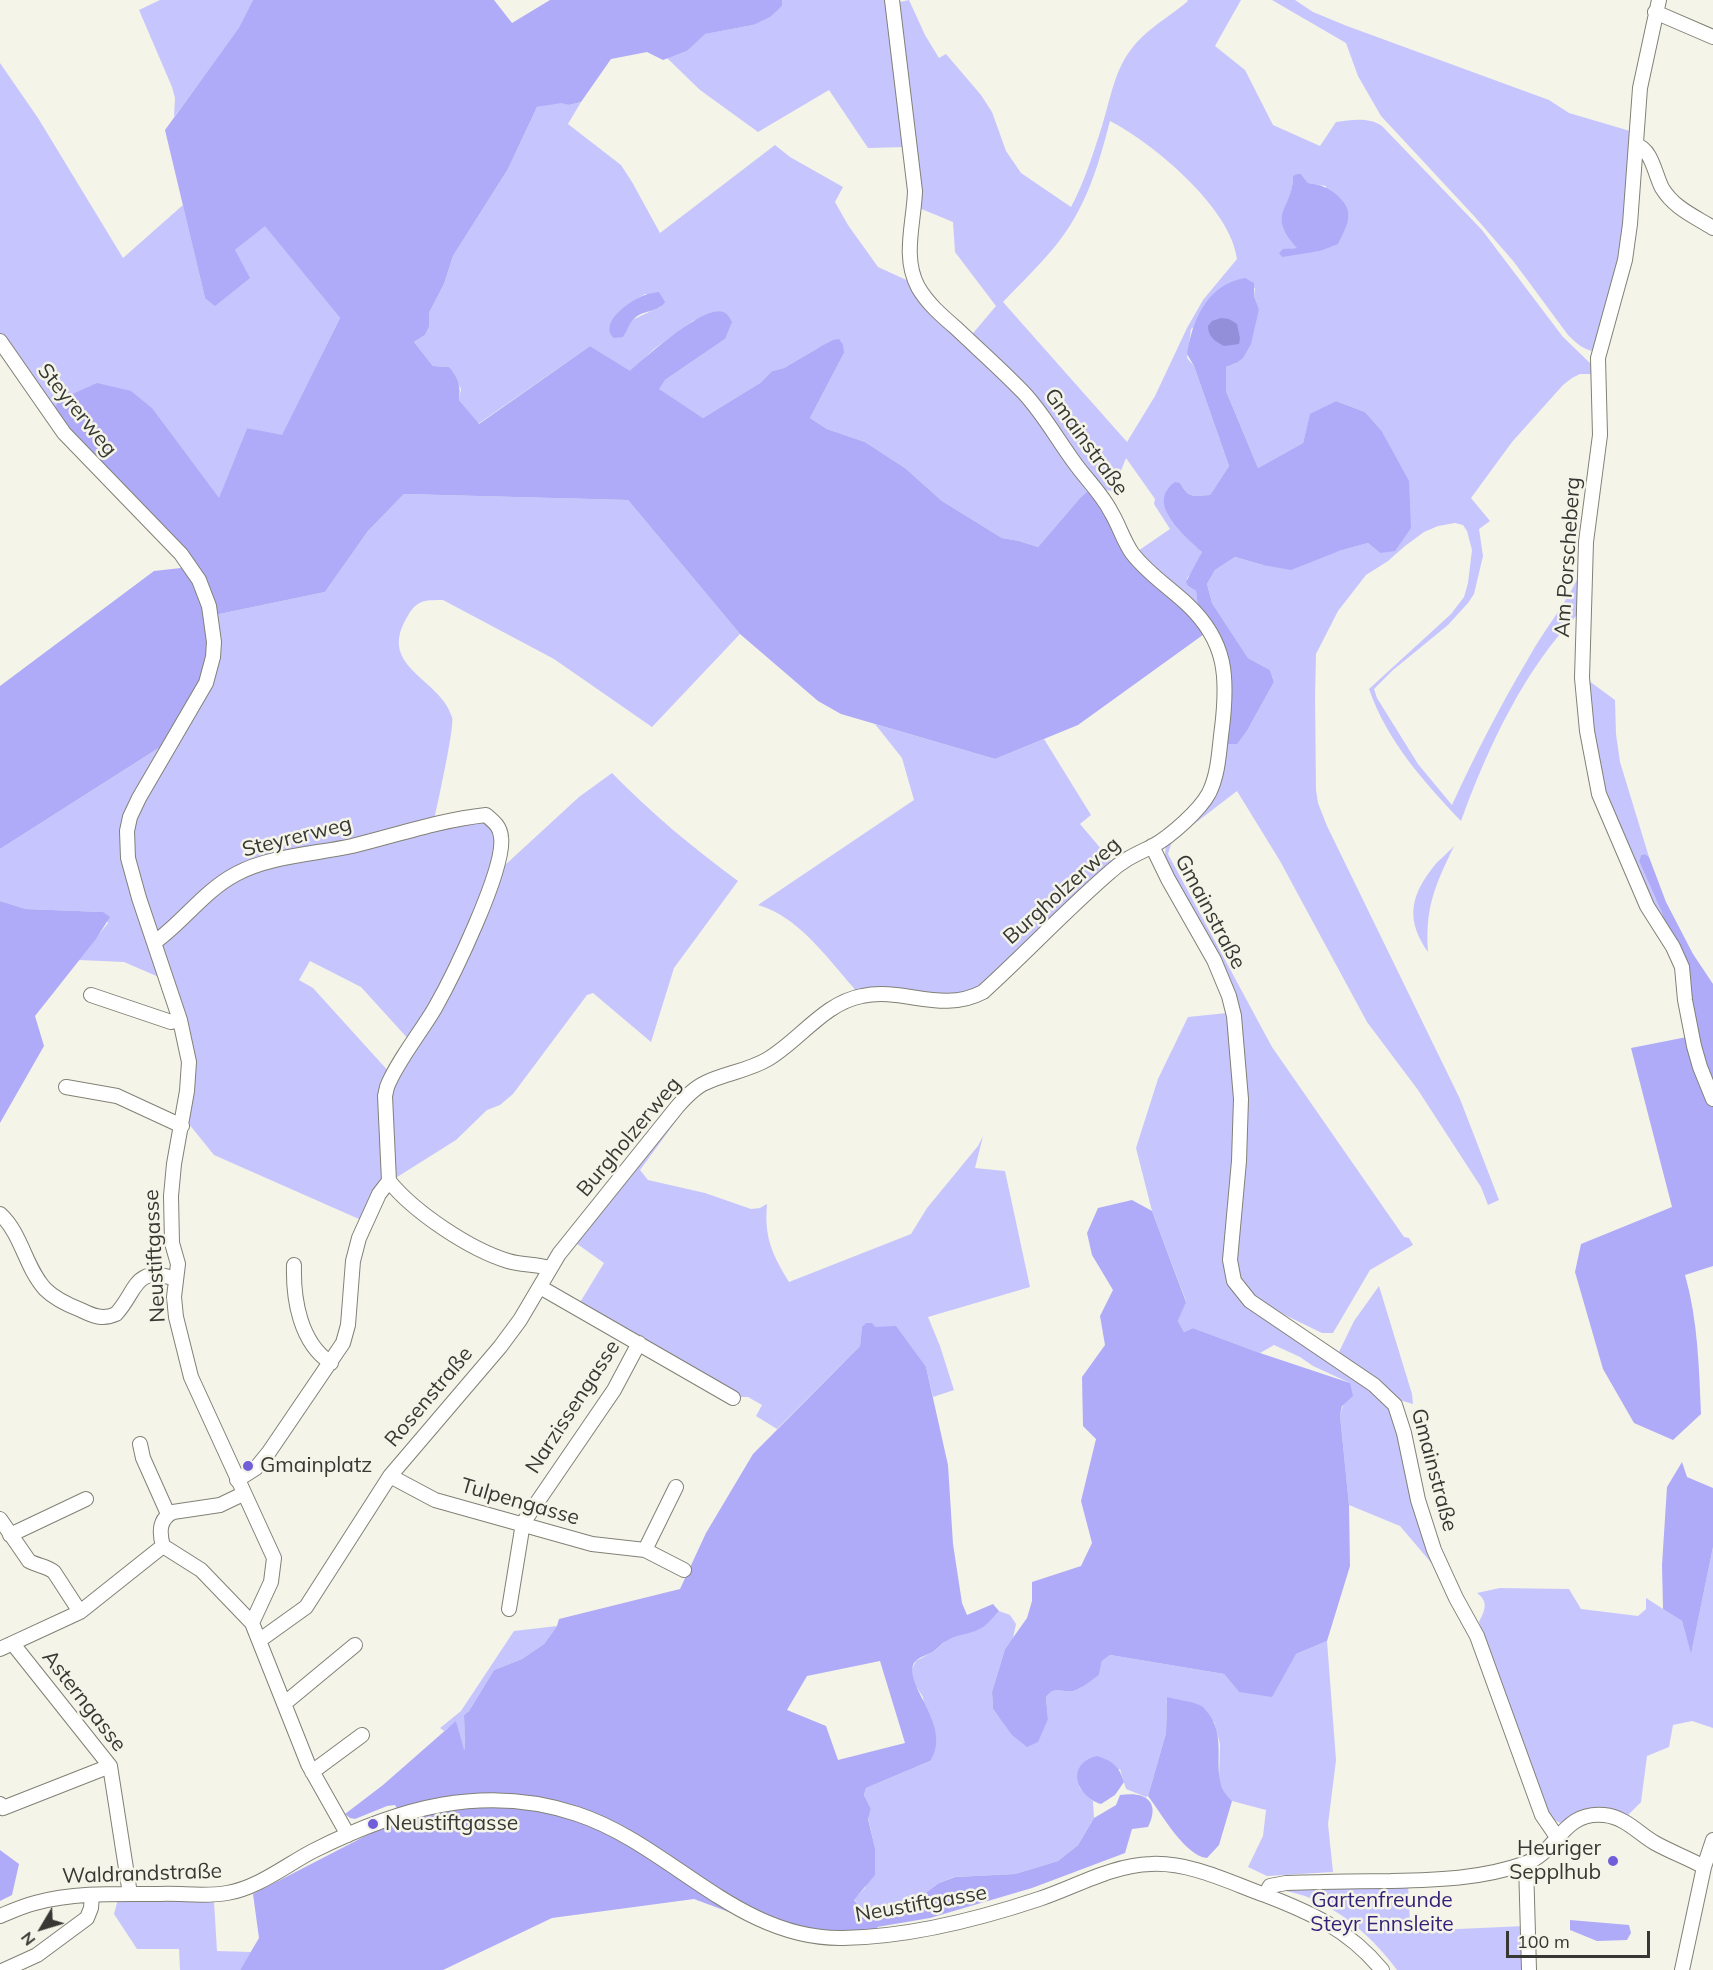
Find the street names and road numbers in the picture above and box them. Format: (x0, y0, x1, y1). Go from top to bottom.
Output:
street label: Steyrerweg (32, 359, 122, 461)
street label: Gmainstraße (1039, 384, 1133, 500)
street label: Am Porscheberg (1550, 476, 1586, 638)
street label: Steyrerweg (240, 811, 354, 863)
street label: Burgholzerweg (998, 832, 1126, 950)
street label: Gmainstraße (1169, 850, 1251, 974)
street label: Burgholzerweg (572, 1072, 686, 1202)
street label: Neustiftgasse (139, 1189, 171, 1323)
street label: Narzissengasse (521, 1336, 625, 1478)
street label: Rosenstraße (380, 1342, 478, 1452)
street label: Gmainstraße (1405, 1406, 1463, 1534)
street label: Tulpengasse (458, 1473, 582, 1531)
street label: Asterngasse (37, 1645, 131, 1757)
street label: Waldrandstraße (62, 1859, 222, 1889)
street label: Neustiftgasse (853, 1880, 989, 1928)

